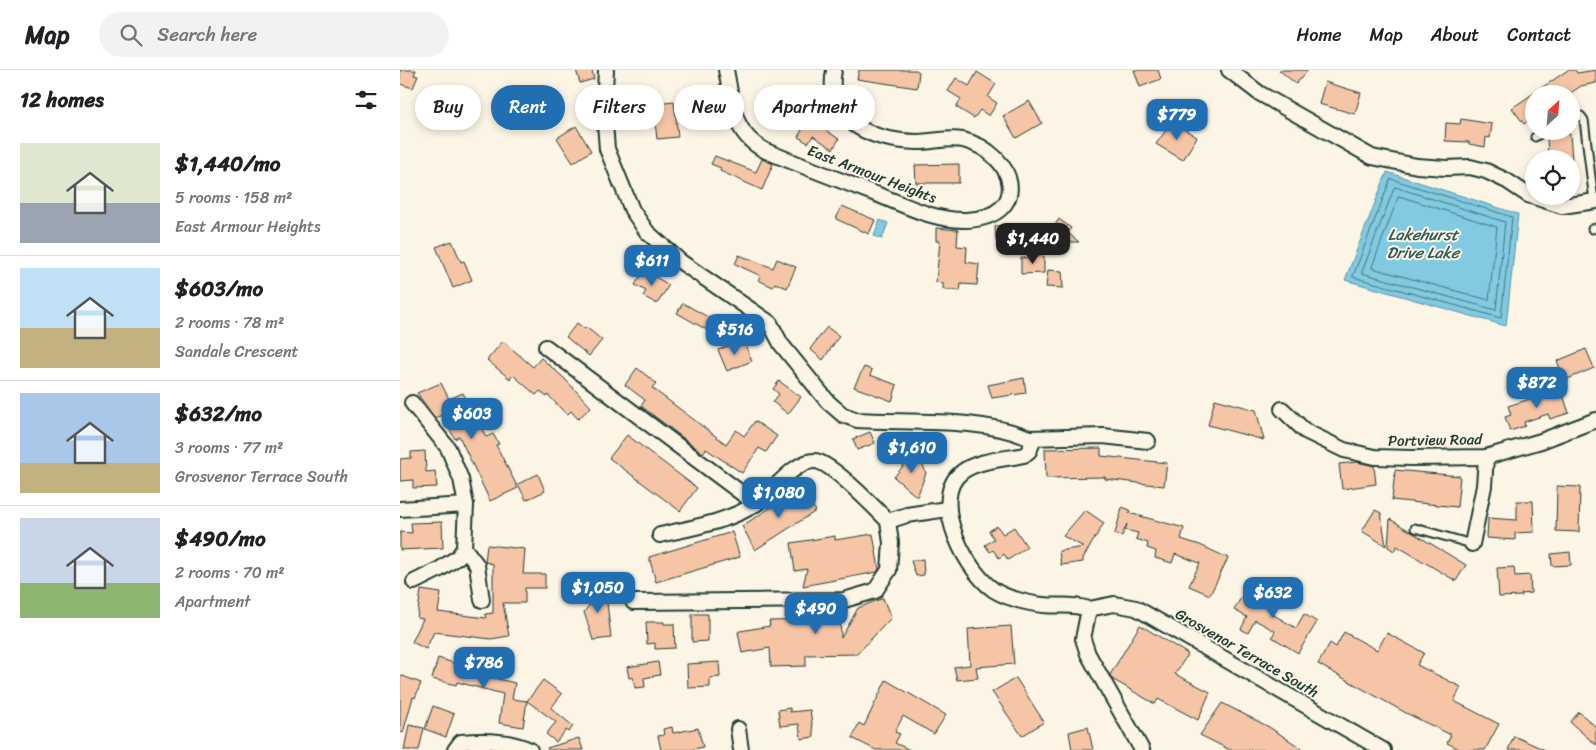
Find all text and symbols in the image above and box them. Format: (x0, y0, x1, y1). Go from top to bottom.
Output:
search box (99, 12, 449, 57)
text: Map (25, 14, 69, 56)
text: Search here (157, 18, 257, 51)
text: Home (1297, 19, 1342, 51)
text: Map (1370, 19, 1403, 51)
text: About (1431, 19, 1479, 51)
text: Contact (1507, 19, 1571, 51)
icon: search (117, 21, 145, 49)
text: 12 homes (20, 81, 104, 119)
chip: Buy (415, 85, 481, 130)
chip: Rent (491, 85, 565, 130)
chip: Filters (575, 85, 664, 130)
chip: New (674, 85, 744, 130)
chip: Apartment (754, 85, 875, 130)
north arrow (1525, 85, 1580, 140)
map controls (1525, 85, 1580, 205)
icon: filters (352, 86, 380, 114)
pin: $779 (1147, 98, 1207, 141)
text: $779 (1158, 100, 1196, 129)
street label: East Armour Heights (804, 137, 941, 211)
text: $1,440/mo (175, 145, 281, 183)
button: locate (1525, 150, 1580, 205)
icon: home (60, 163, 120, 223)
text: 5 rooms · 158 m² (175, 183, 292, 212)
text: East Armour Heights (175, 212, 321, 241)
water label: Lakehurst Drive Lake (1387, 220, 1461, 267)
pin: $1,440 (992, 222, 1074, 265)
text: $1,440 (1007, 224, 1059, 253)
pin: $611 (622, 244, 682, 287)
text: $611 (635, 246, 669, 275)
text: $603/mo (175, 270, 263, 308)
icon: home (60, 288, 120, 348)
text: 2 rooms · 78 m² (175, 308, 284, 337)
pin: $516 (705, 314, 765, 356)
text: $516 (717, 315, 753, 344)
text: Sandale Crescent (175, 337, 299, 366)
pin: $872 (1507, 366, 1567, 409)
text: $872 (1518, 368, 1556, 397)
text: $632/mo (175, 395, 262, 433)
pin: $603 (442, 398, 502, 440)
text: $603 (453, 399, 491, 428)
icon: home (60, 413, 120, 473)
street label: Portview Road (1388, 426, 1483, 454)
pin: $1,610 (871, 432, 953, 474)
text: 3 rooms · 77 m² (175, 433, 283, 462)
text: $1,610 (888, 433, 936, 462)
text: Grosvenor Terrace South (175, 462, 348, 491)
pin: $1,080 (738, 476, 820, 519)
text: $1,080 (753, 478, 805, 507)
text: $490/mo (175, 520, 266, 558)
icon: home (60, 538, 120, 598)
text: 2 rooms · 70 m² (175, 558, 285, 587)
pin: $1,050 (557, 572, 639, 614)
text: $1,050 (572, 573, 624, 602)
pin: $632 (1243, 576, 1303, 619)
text: $632 (1254, 578, 1292, 607)
text: Apartment (175, 587, 251, 616)
pin: $490 (786, 592, 846, 635)
text: $490 (796, 594, 836, 623)
street label: Grosvenor Terrace South (1170, 601, 1324, 705)
pin: $786 (454, 646, 514, 689)
text: $786 (465, 648, 503, 677)

